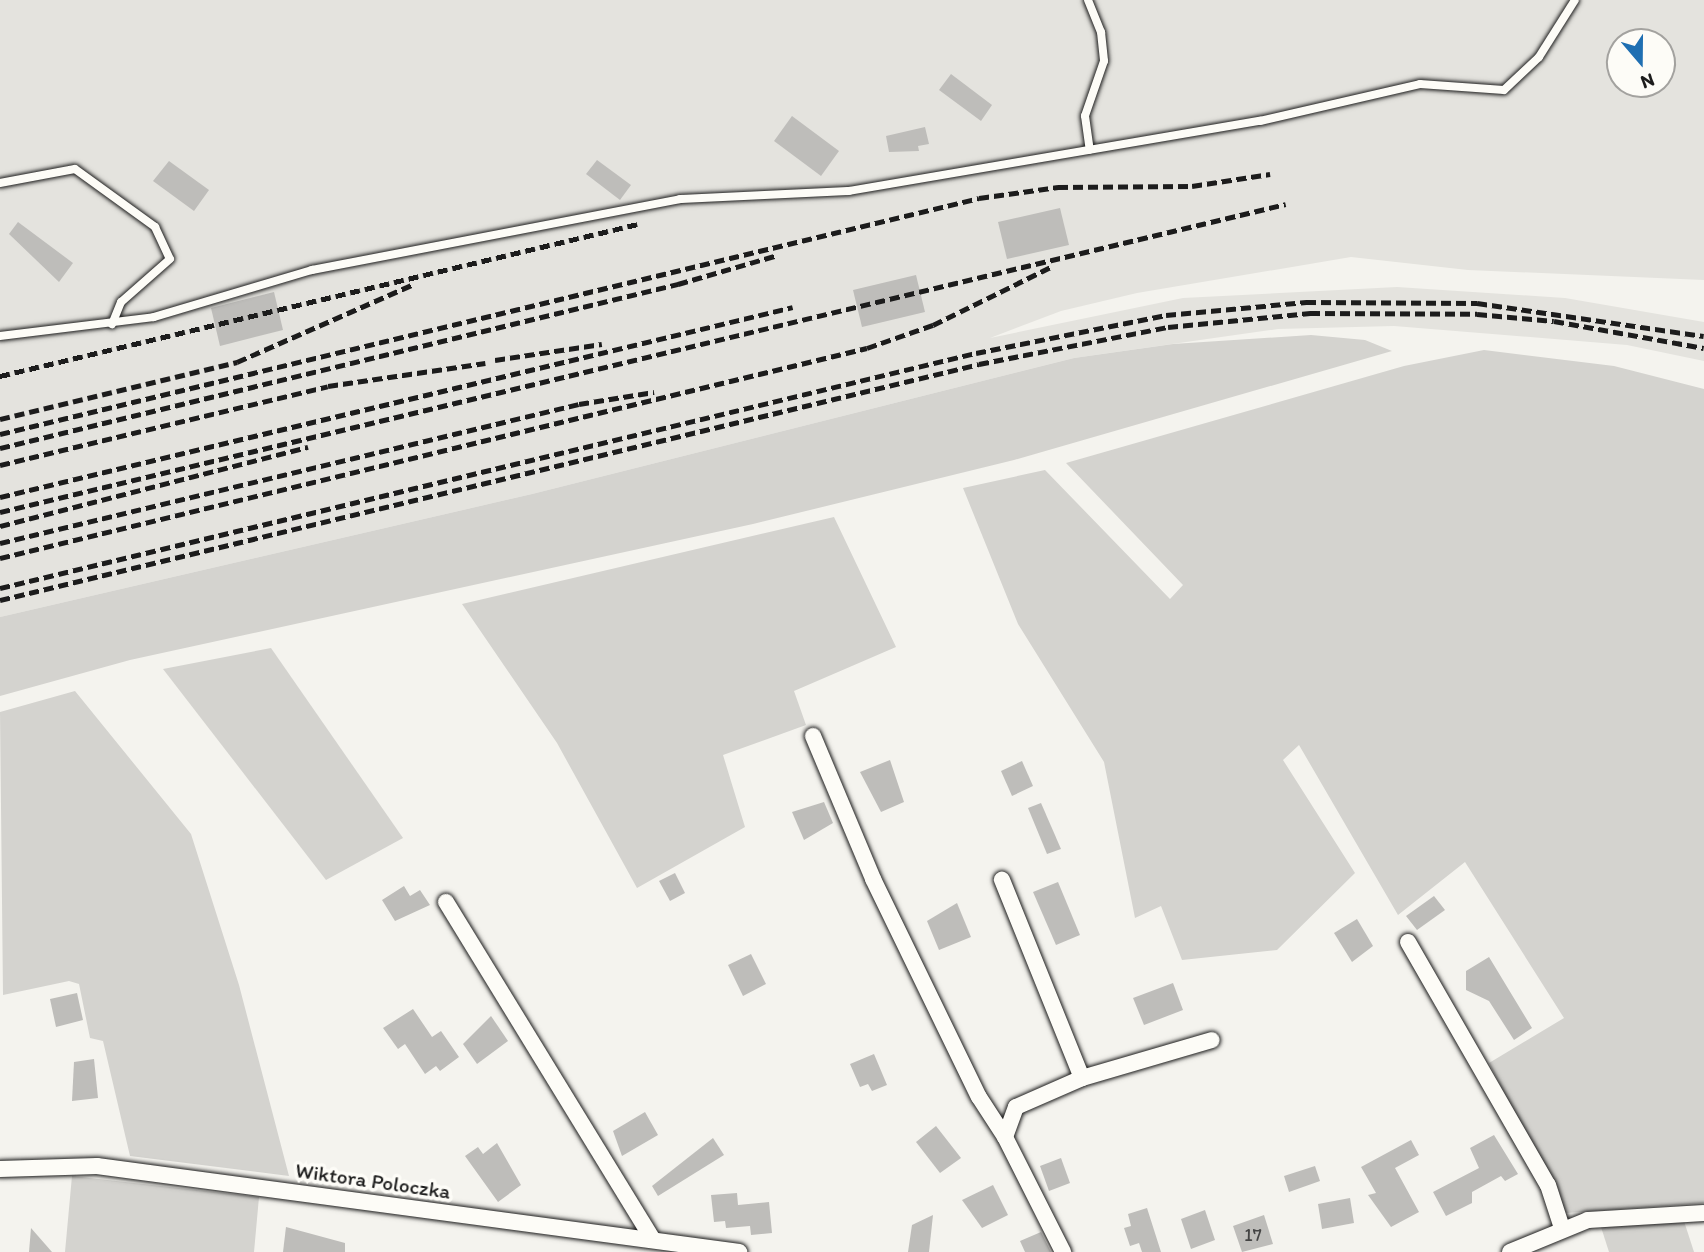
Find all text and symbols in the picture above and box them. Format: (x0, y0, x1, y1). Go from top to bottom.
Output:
north arrow (1606, 28, 1676, 98)
text: N (1638, 68, 1658, 94)
street label: Wiktora Poloczka (294, 1158, 452, 1204)
house number: 17 (1244, 1224, 1262, 1246)

